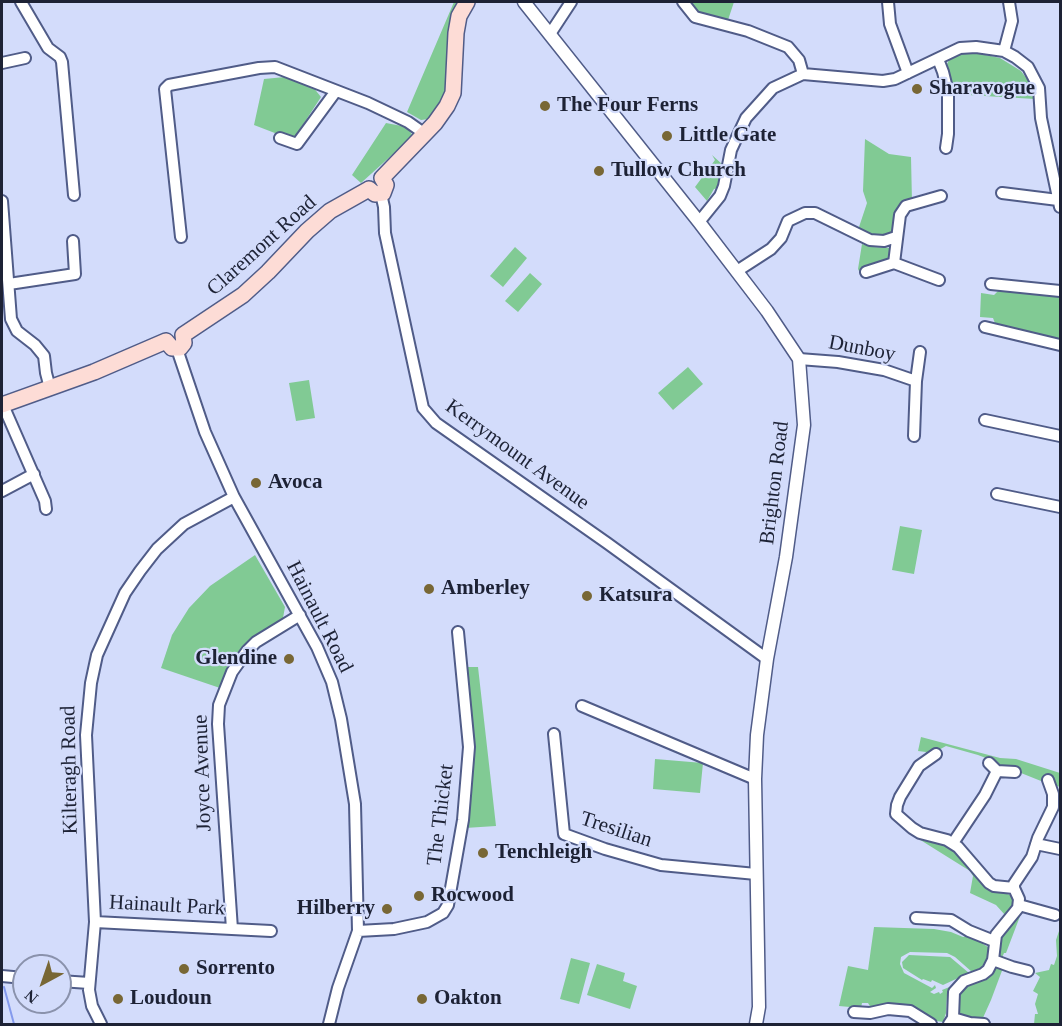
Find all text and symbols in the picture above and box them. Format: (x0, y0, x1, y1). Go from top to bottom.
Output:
place label: Sharavogue (929, 76, 1035, 102)
marker: Sharavogue (910, 82, 924, 96)
place label: The Four Ferns (557, 93, 698, 119)
marker: The Four Ferns (538, 99, 552, 113)
place label: Little Gate (679, 123, 776, 149)
marker: Little Gate (660, 129, 674, 143)
place label: Tullow Church (611, 158, 746, 184)
marker: Tullow Church (592, 164, 606, 178)
street label: Claremont Road (202, 190, 322, 302)
street label: Dunboy (826, 330, 898, 368)
street label: Kerrymount Avenue (440, 394, 594, 516)
street label: Brighton Road (755, 420, 795, 546)
place label: Avoca (268, 470, 322, 496)
marker: Avoca (249, 476, 263, 490)
street label: Hainault Road (280, 557, 358, 677)
place label: Amberley (441, 576, 530, 602)
marker: Amberley (422, 582, 436, 596)
place label: Katsura (599, 583, 672, 609)
marker: Katsura (580, 589, 594, 603)
place label: Glendine (195, 646, 277, 672)
marker: Glendine (282, 652, 296, 666)
street label: Kilteragh Road (56, 705, 84, 835)
street label: Joyce Avenue (188, 714, 218, 832)
street label: The Thicket (422, 763, 460, 867)
street label: Tresilian (577, 807, 655, 853)
place label: Tenchleigh (495, 840, 592, 866)
marker: Tenchleigh (476, 846, 490, 860)
place label: Rocwood (431, 883, 514, 909)
marker: Rocwood (412, 889, 426, 903)
street label: Hainault Park (108, 890, 226, 922)
place label: Hilberry (297, 896, 375, 922)
marker: Hilberry (380, 902, 394, 916)
north arrow (12, 954, 72, 1014)
place label: Sorrento (196, 956, 275, 982)
marker: Sorrento (177, 962, 191, 976)
text: N (22, 986, 41, 1007)
place label: Loudoun (130, 986, 212, 1012)
place label: Oakton (434, 986, 502, 1012)
marker: Loudoun (111, 992, 125, 1006)
marker: Oakton (415, 992, 429, 1006)

